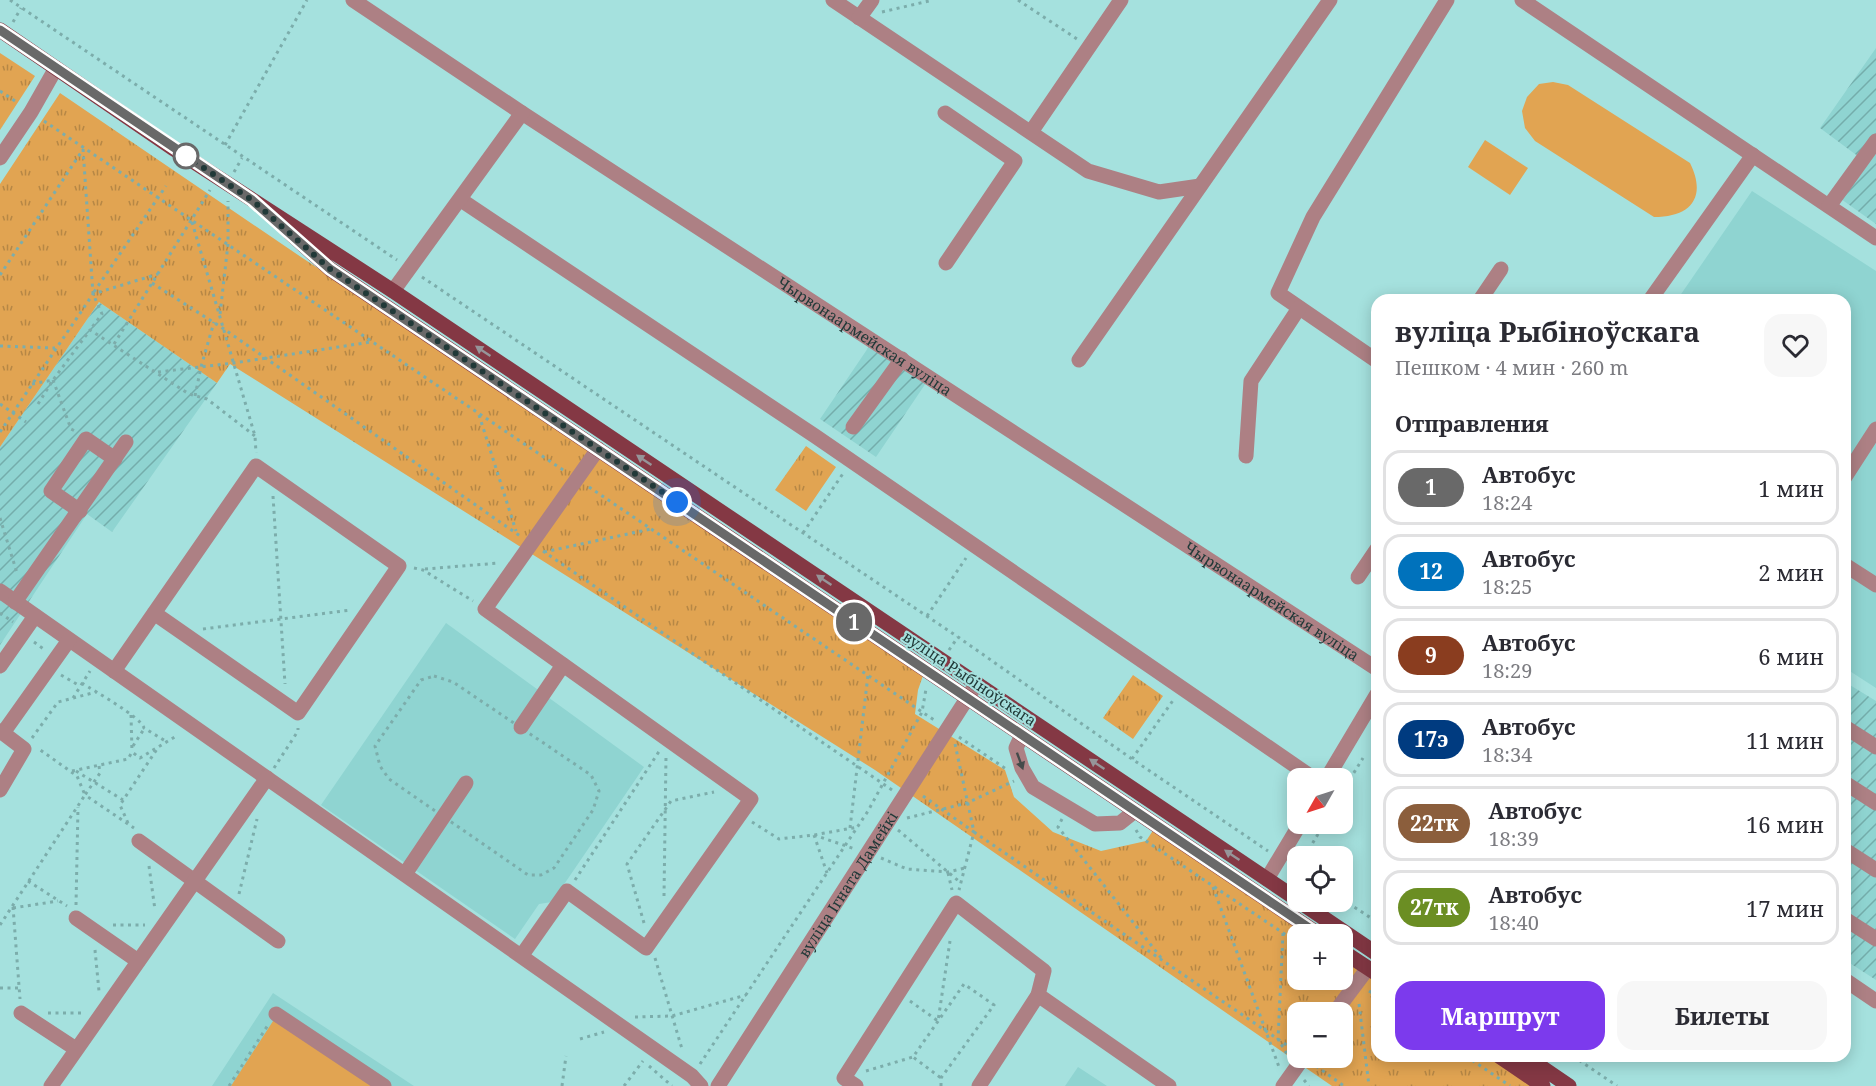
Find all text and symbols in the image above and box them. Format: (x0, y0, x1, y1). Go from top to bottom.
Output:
unlabelled marker (173, 143, 199, 169)
street label: Чырвонаармейская вуліца (773, 272, 956, 400)
text: вуліца Рыбіноўскага (1395, 312, 1700, 350)
button: heart (1764, 314, 1827, 377)
one-way arrow (475, 345, 491, 357)
text: Пешком · 4 мин · 260 m (1395, 354, 1628, 381)
text: Отправления (1395, 408, 1549, 438)
one-way arrow (636, 454, 653, 465)
text: Автобус (1482, 459, 1575, 489)
text: 1 (1425, 473, 1437, 501)
text: 1 мин (1758, 473, 1824, 503)
your location (662, 487, 692, 517)
text: 18:24 (1482, 489, 1532, 516)
street label: Чырвонаармейская вуліца (1181, 537, 1363, 665)
text: Автобус (1482, 543, 1575, 573)
text: 12 (1419, 557, 1443, 585)
text: 2 мин (1758, 557, 1824, 587)
text: 18:25 (1482, 573, 1532, 600)
one-way arrow (816, 574, 832, 586)
line badge: 1 (834, 602, 874, 642)
text: 1 (848, 608, 860, 636)
street label: вуліца Рыбіноўскага (899, 626, 1041, 730)
text: Автобус (1482, 627, 1575, 657)
text: 9 (1425, 641, 1437, 669)
text: 6 мин (1758, 641, 1824, 671)
text: 18:29 (1482, 657, 1532, 684)
text: Автобус (1482, 711, 1575, 741)
text: 17э (1414, 725, 1448, 753)
text: 11 мин (1746, 725, 1824, 755)
text: 18:34 (1482, 741, 1532, 768)
one-way arrow (1016, 752, 1026, 770)
one-way arrow (1089, 758, 1105, 770)
north arrow (1287, 768, 1353, 834)
map controls (1287, 768, 1353, 1068)
text: Автобус (1488, 795, 1582, 825)
street label: вуліца Ігната Дамейкі (793, 807, 902, 961)
text: 22тк (1410, 809, 1458, 837)
text: 16 мин (1746, 809, 1824, 839)
text: 18:39 (1488, 825, 1539, 852)
button: locate (1287, 846, 1353, 912)
one-way arrow (1224, 849, 1240, 861)
text: Автобус (1488, 879, 1582, 909)
text: 27тк (1410, 893, 1458, 921)
text: 17 мин (1746, 893, 1824, 923)
text: 18:40 (1488, 909, 1539, 936)
button: + (1287, 924, 1353, 990)
button: Маршрут (1395, 981, 1605, 1050)
button: Билеты (1617, 981, 1827, 1050)
button: − (1287, 1002, 1353, 1068)

